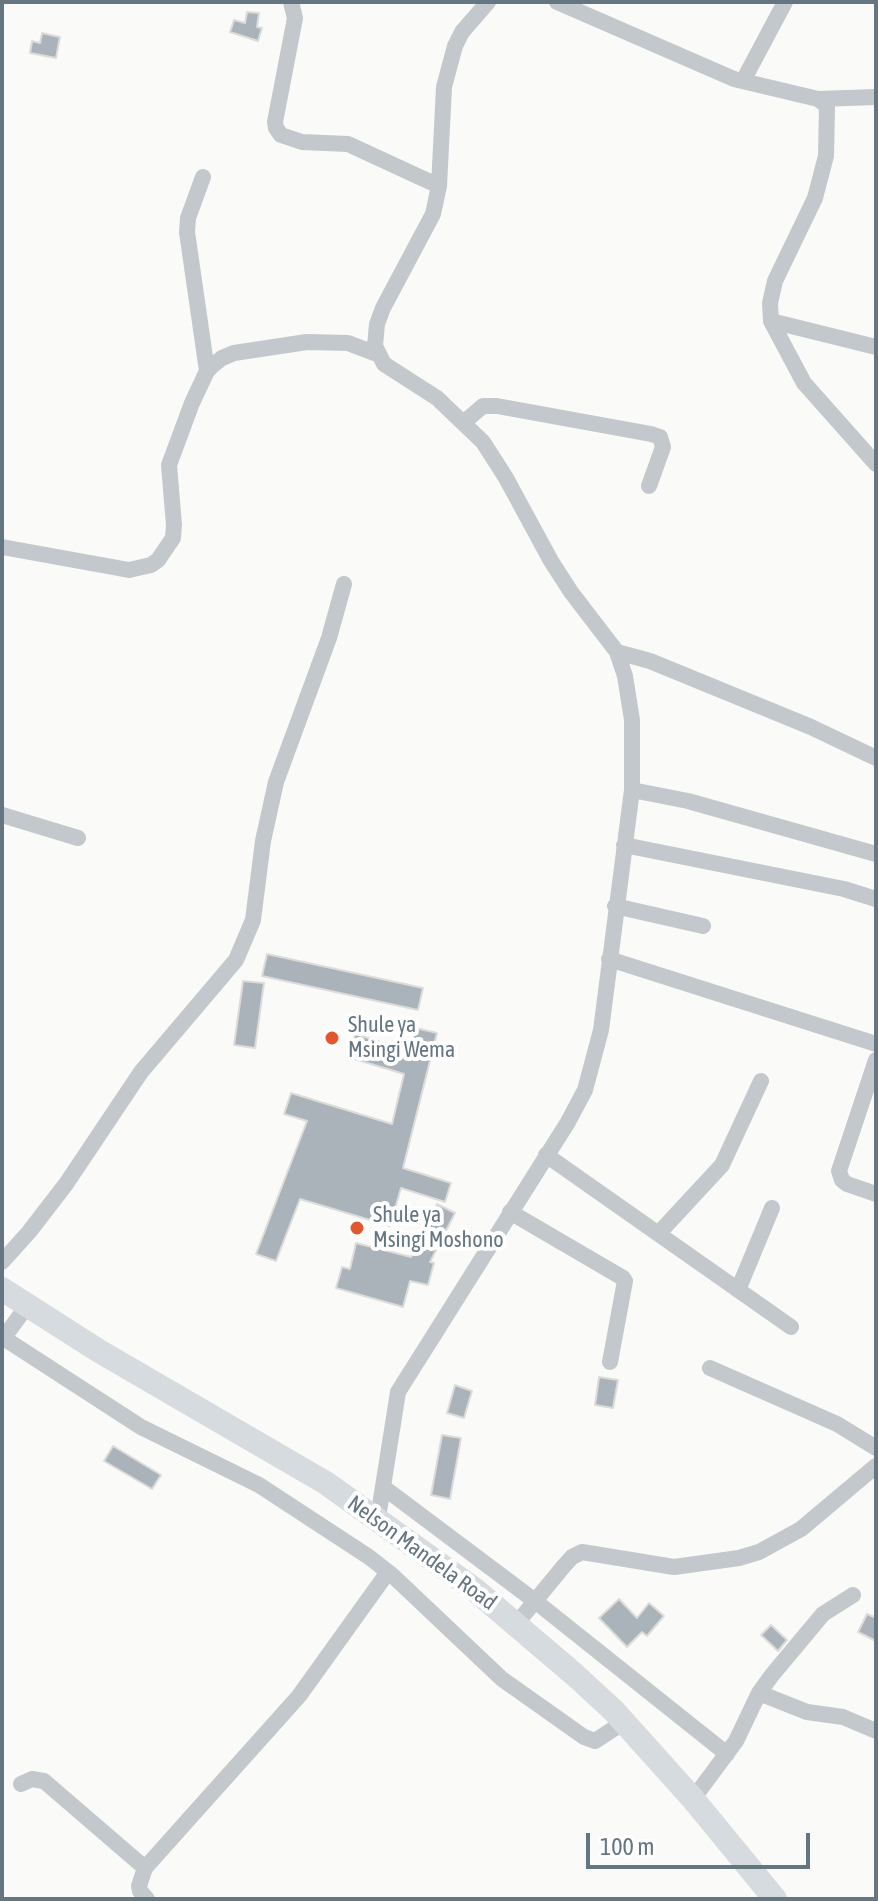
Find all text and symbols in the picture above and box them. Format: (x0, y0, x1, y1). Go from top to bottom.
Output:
place label: Shule ya Msingi Wema (348, 1012, 455, 1064)
marker: Shule ya Msingi Wema (323, 1029, 341, 1047)
place label: Shule ya Msingi Moshono (373, 1202, 504, 1254)
marker: Shule ya Msingi Moshono (348, 1219, 366, 1237)
street label: Nelson Mandela Road (342, 1490, 502, 1616)
scale bar (590, 1817, 814, 1867)
text: 100 m (600, 1833, 654, 1860)

